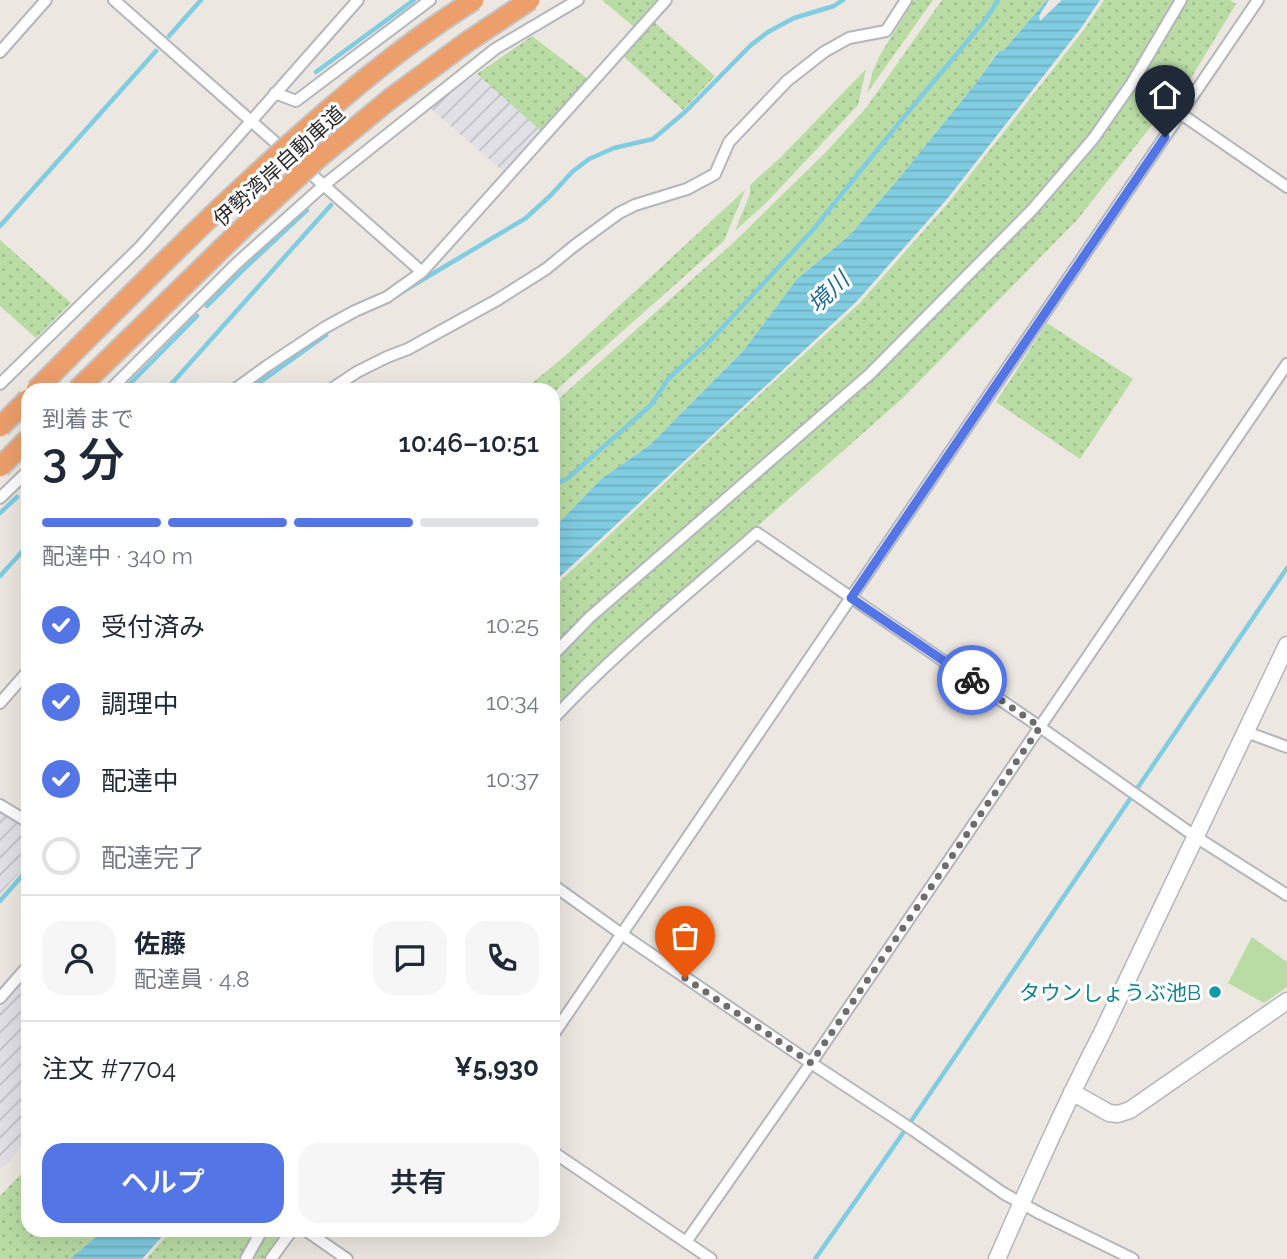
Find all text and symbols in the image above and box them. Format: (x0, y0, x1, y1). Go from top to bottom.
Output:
pin (1135, 65, 1195, 137)
icon: home (1146, 76, 1184, 114)
street label: 伊勢湾岸自動車道 (208, 101, 350, 231)
water label: 境川 (802, 264, 856, 318)
text: 到着まで (42, 405, 134, 432)
text: 10:46–10:51 (399, 428, 539, 458)
text: 3 分 (42, 433, 125, 487)
text: 配達中 · 340 m (42, 542, 193, 569)
icon: check (42, 606, 80, 644)
text: 10:25 (486, 611, 539, 638)
text: 受付済み (101, 612, 205, 642)
courier (937, 645, 1007, 715)
icon: bike (953, 661, 991, 699)
icon: check (42, 683, 80, 721)
text: 10:34 (486, 688, 539, 715)
text: 調理中 (101, 689, 179, 719)
icon: check (42, 760, 80, 798)
text: 10:37 (486, 765, 539, 792)
text: 配達中 (101, 766, 179, 796)
text: 配達完了 (101, 843, 205, 873)
pin (655, 906, 715, 978)
icon: bag (666, 917, 704, 955)
button: person (42, 921, 116, 995)
button: chat (373, 921, 447, 995)
button: phone (465, 921, 539, 995)
text: 佐藤 (134, 929, 186, 959)
text: 配達員 · 4.8 (134, 965, 250, 992)
place label: タウンしょうぶ池B (1019, 980, 1201, 1005)
marker: タウンしょうぶ池B (1207, 984, 1223, 1000)
text: ¥5,930 (454, 1052, 539, 1082)
text: 注文 #7704 (42, 1054, 176, 1084)
button: ヘルプ (42, 1143, 284, 1223)
button: 共有 (298, 1143, 539, 1223)

